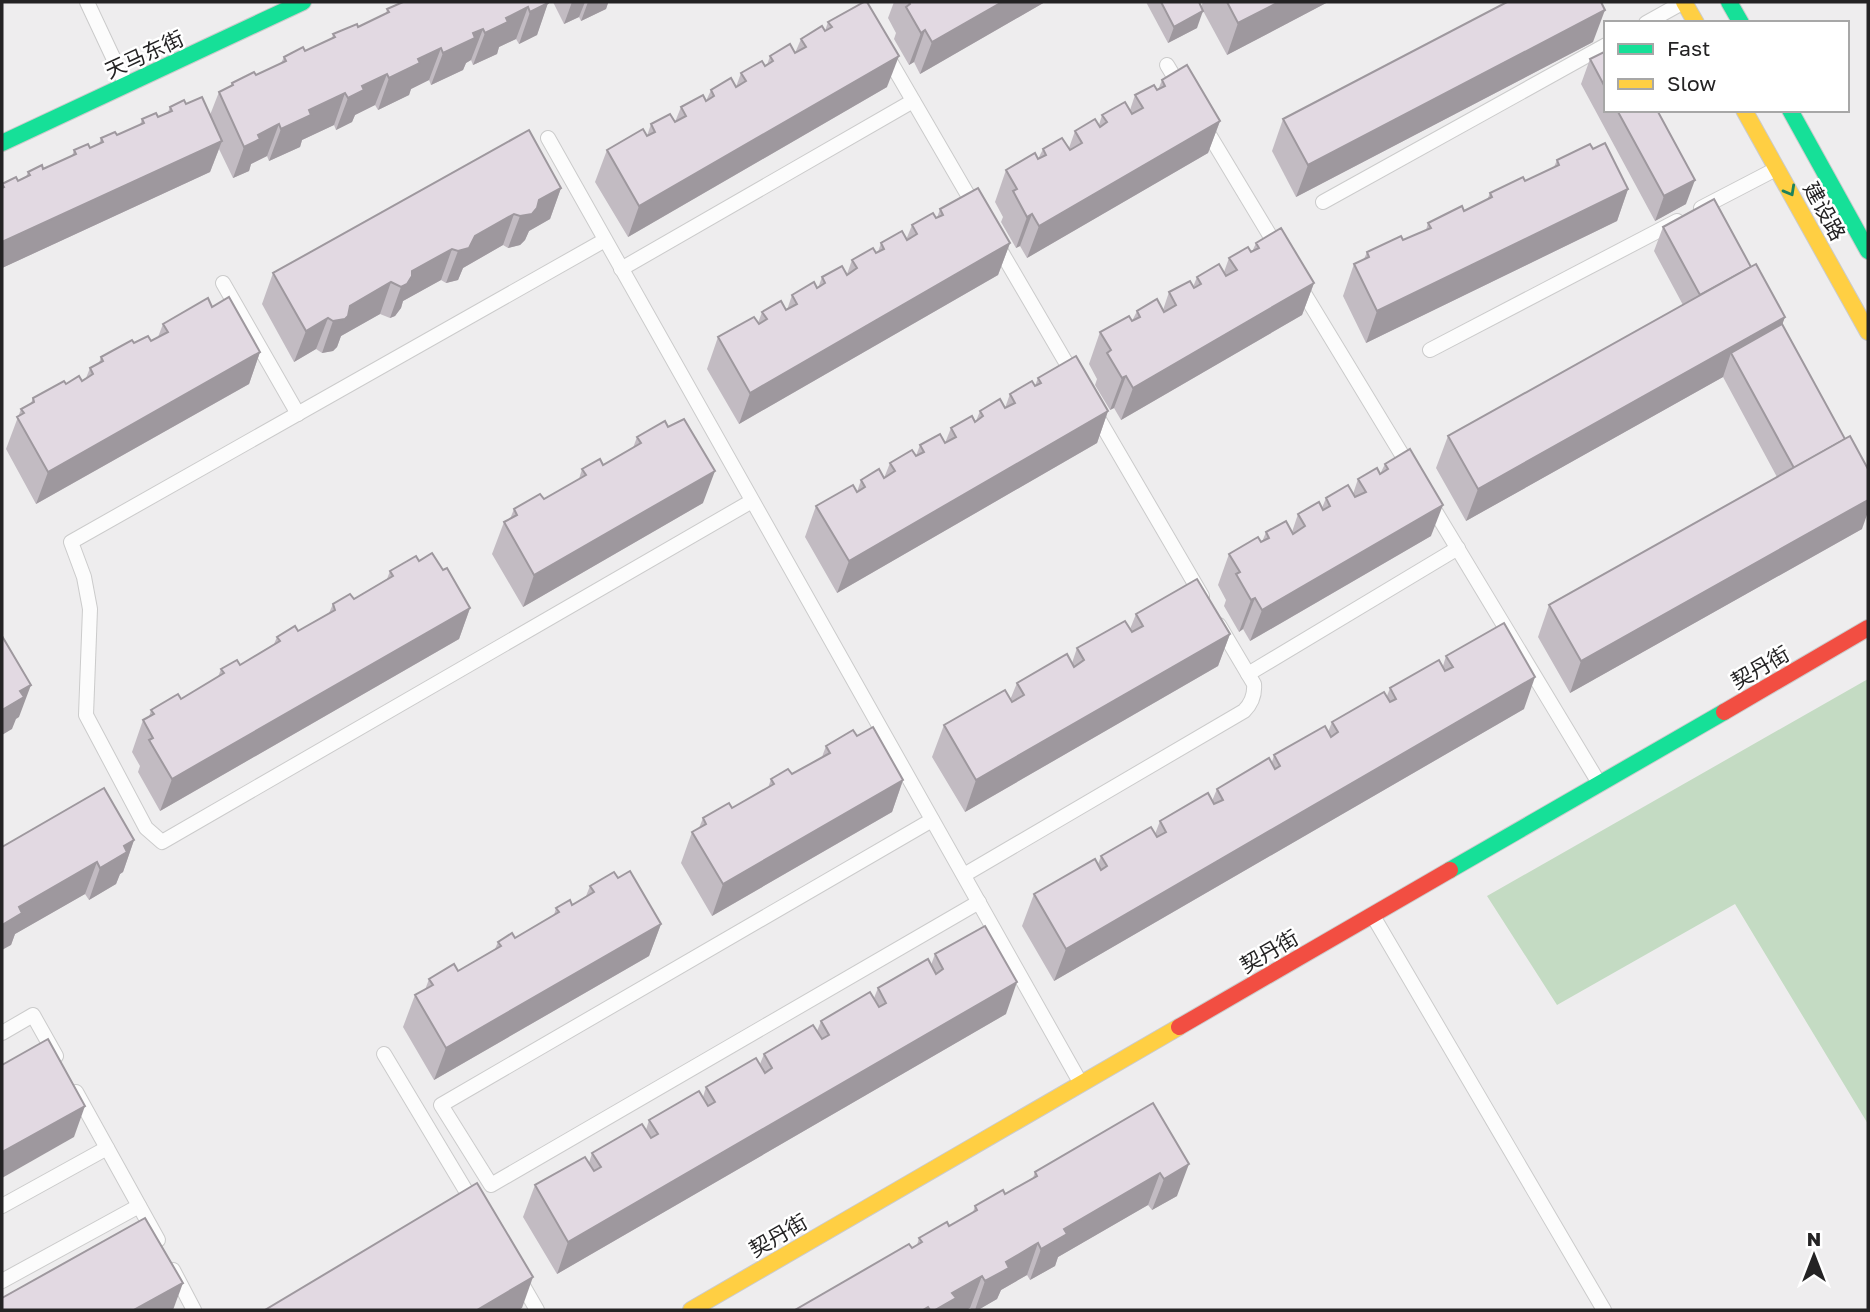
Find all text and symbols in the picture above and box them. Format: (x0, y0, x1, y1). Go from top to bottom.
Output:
legend (1604, 21, 1849, 112)
street label: 天马东街 (100, 24, 188, 84)
text: Fast (1667, 35, 1710, 61)
text: Slow (1667, 70, 1716, 96)
street label: 建设路 (1798, 177, 1852, 245)
one-way arrow (1782, 184, 1795, 197)
street label: 契丹街 (1726, 640, 1794, 694)
street label: 契丹街 (1235, 924, 1303, 978)
street label: 契丹街 (744, 1208, 812, 1262)
north arrow (1779, 1221, 1849, 1291)
text: N (1807, 1227, 1821, 1250)

